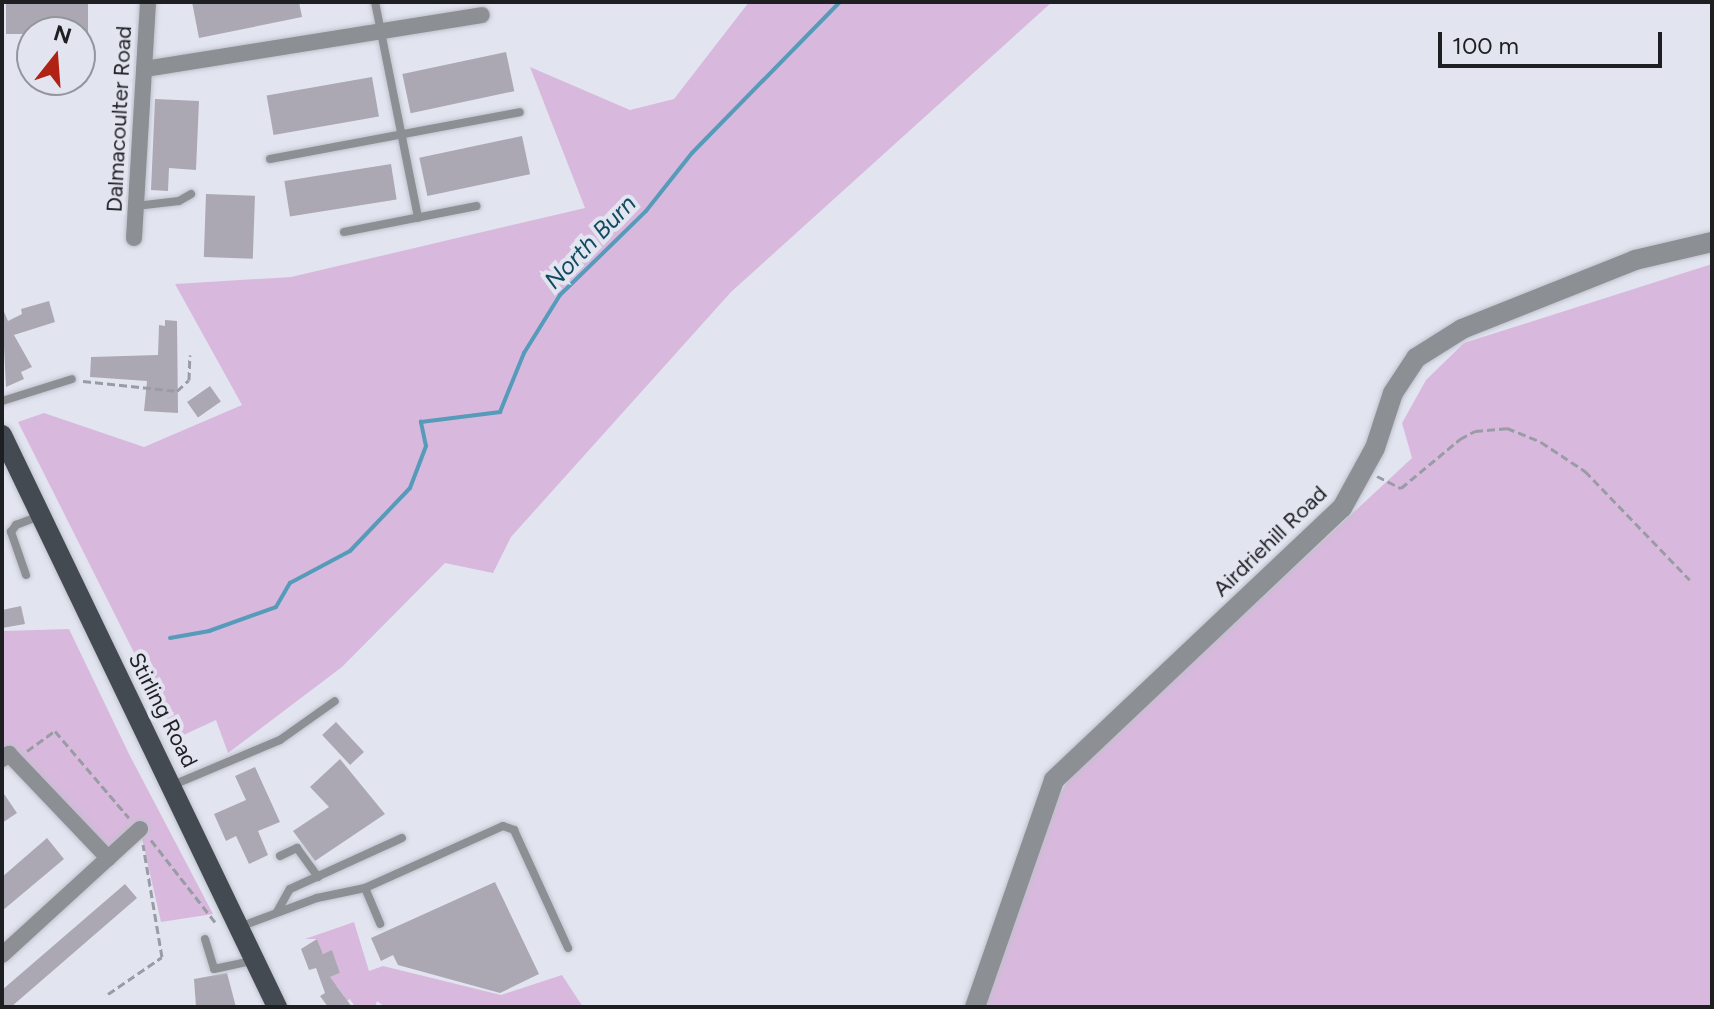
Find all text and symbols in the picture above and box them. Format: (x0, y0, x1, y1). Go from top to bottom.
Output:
north arrow (16, 16, 96, 96)
scale bar (1442, 16, 1666, 66)
text: N (50, 19, 75, 50)
street label: Dalmacoulter Road (101, 25, 137, 213)
text: 100 m (1452, 31, 1519, 60)
water label: North Burn (538, 189, 642, 295)
street label: Airdriehill Road (1208, 480, 1332, 602)
street label: Stirling Road (123, 648, 203, 772)

